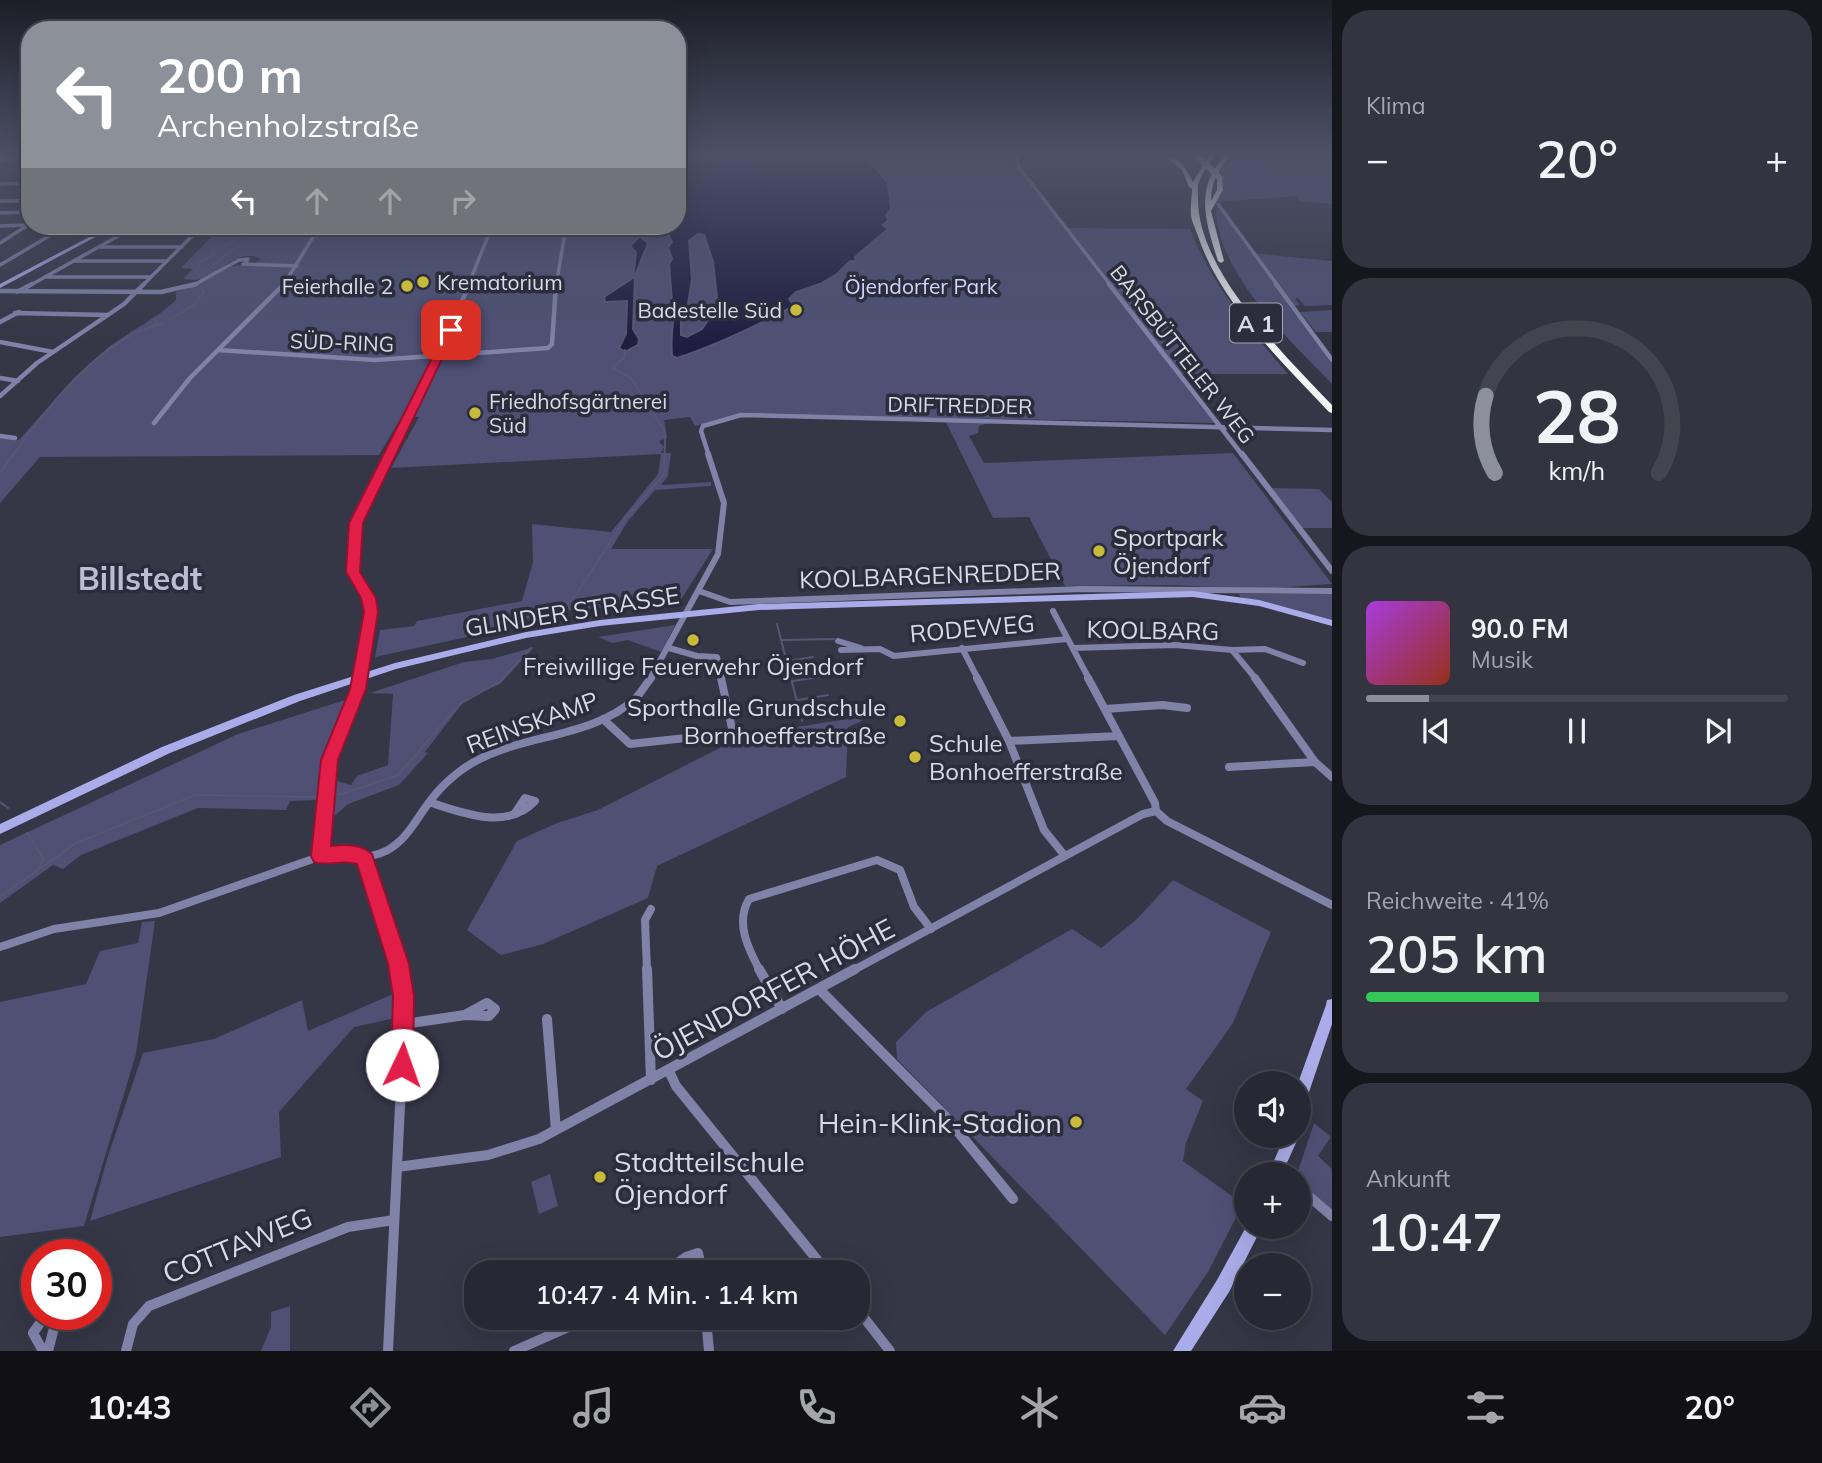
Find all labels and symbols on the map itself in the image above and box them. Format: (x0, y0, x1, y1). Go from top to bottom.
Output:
street label: BARSBÜTTELER WEG (1105, 259, 1261, 449)
place label: Krematorium (437, 269, 563, 295)
place label: Feierhalle 2 (282, 273, 393, 299)
park label: Öjendorfer Park (844, 273, 998, 299)
marker: Krematorium (415, 274, 431, 290)
marker: Feierhalle 2 (399, 278, 415, 294)
place label: Badestelle Süd (637, 297, 782, 323)
pin (421, 300, 481, 360)
marker: Badestelle Süd (788, 302, 804, 318)
road number: A 1 (1230, 304, 1282, 342)
street label: SÜD-RING (290, 327, 394, 357)
place label: Friedhofsgärtnerei Süd (489, 388, 667, 438)
street label: DRIFTREDDER (887, 391, 1033, 419)
marker: Friedhofsgärtnerei Süd (467, 405, 483, 421)
place label: Sportpark Öjendorf (1113, 522, 1224, 580)
marker: Sportpark Öjendorf (1091, 543, 1107, 559)
street label: KOOLBARGENREDDER (799, 555, 1061, 595)
district label: Billstedt (78, 558, 202, 598)
street label: GLINDER STRASSE (463, 579, 681, 643)
street label: RODEWEG (908, 608, 1036, 648)
street label: KOOLBARG (1087, 614, 1219, 646)
marker: Freiwillige Feuerwehr Öjendorf (685, 632, 701, 648)
place label: Freiwillige Feuerwehr Öjendorf (523, 651, 864, 681)
street label: REINSKAMP (462, 684, 602, 760)
place label: Sporthalle Grundschule Bornhoefferstraße (627, 692, 886, 750)
marker: Sporthalle Grundschule Bornhoefferstraße (892, 713, 908, 729)
place label: Schule Bonhoefferstraße (929, 728, 1123, 786)
marker: Schule Bonhoefferstraße (907, 749, 923, 765)
street label: ÖJENDORFER HÖHE (646, 910, 900, 1068)
position arrow (365, 1028, 439, 1102)
place label: Hein-Klink-Stadion (818, 1105, 1062, 1140)
marker: Hein-Klink-Stadion (1068, 1114, 1084, 1130)
place label: Stadtteilschule Öjendorf (614, 1144, 805, 1211)
marker: Stadtteilschule Öjendorf (592, 1169, 608, 1185)
street label: COTTAWEG (157, 1199, 317, 1291)
speed limit sign: 30 (21, 1239, 112, 1330)

